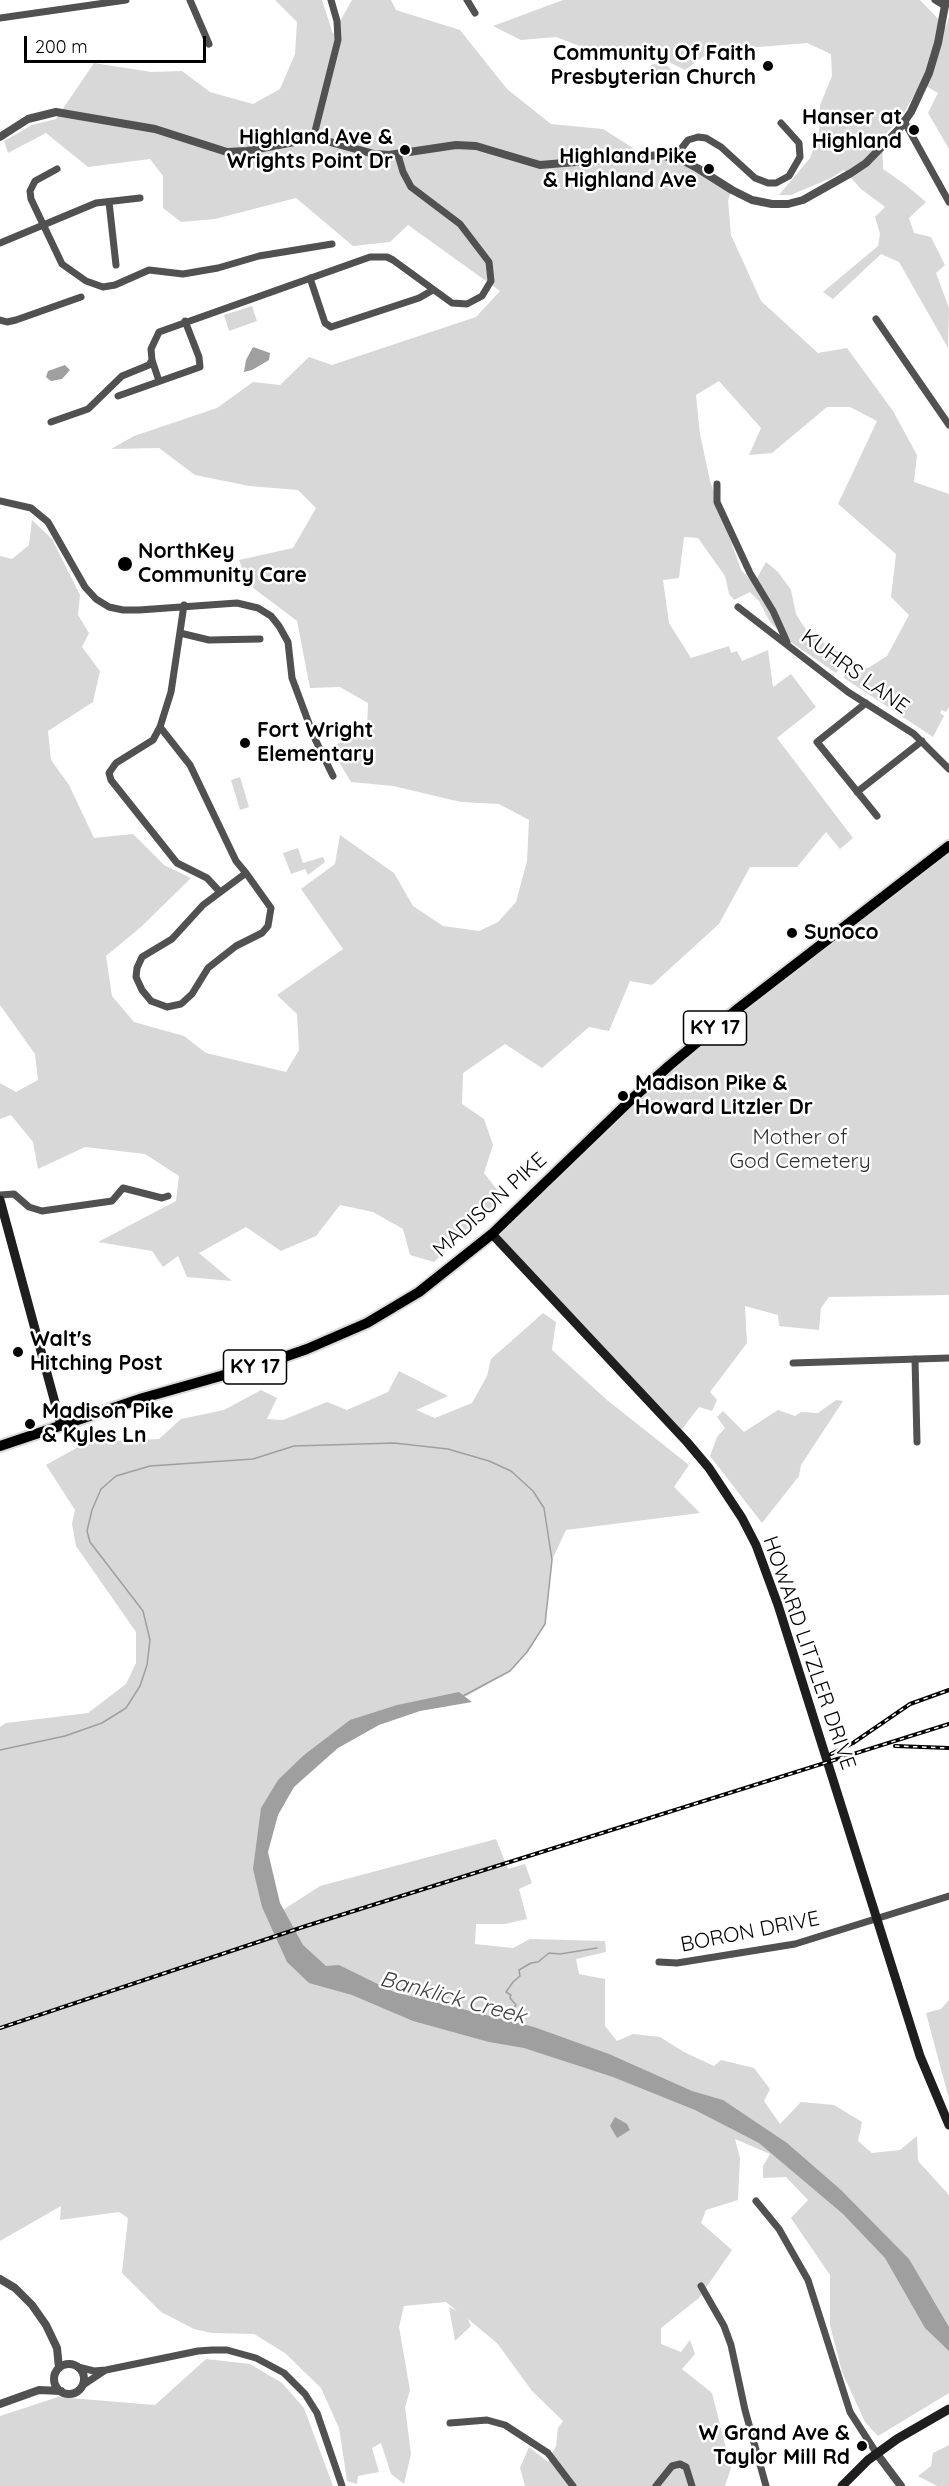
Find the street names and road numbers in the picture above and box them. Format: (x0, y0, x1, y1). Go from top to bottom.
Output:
street label: KUHRS LANE (796, 624, 914, 720)
road number: KY 17 (684, 1011, 746, 1045)
street label: MADISON PIKE (428, 1147, 552, 1263)
road number: KY 17 (224, 1350, 286, 1384)
street label: HOWARD LITZLER DRIVE (757, 1533, 861, 1773)
street label: BORON DRIVE (678, 1906, 822, 1958)

